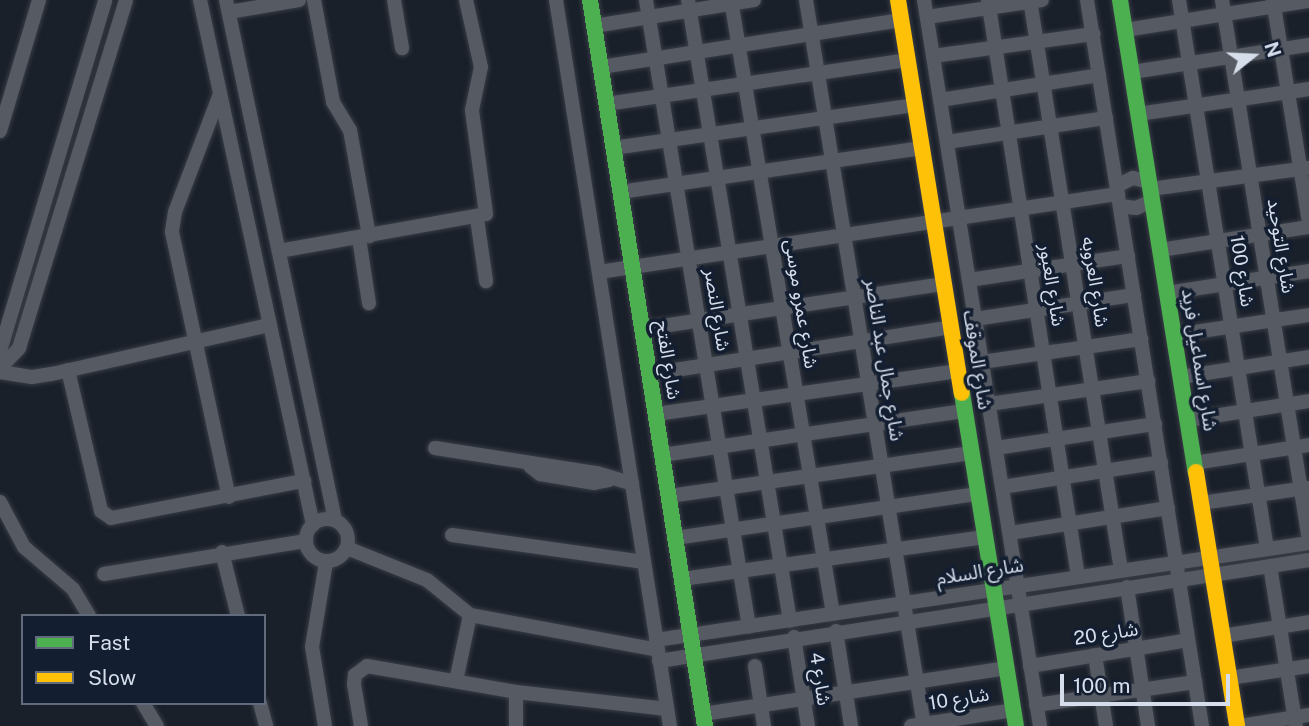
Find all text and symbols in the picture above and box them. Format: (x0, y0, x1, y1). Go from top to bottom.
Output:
north arrow (1218, 21, 1288, 91)
text: N (1260, 39, 1286, 60)
street label: شارع التوحيد (1262, 197, 1300, 295)
street label: شارع 100 (1225, 233, 1259, 309)
street label: شارع العروبه (1077, 235, 1113, 329)
street label: شارع عمرو موسى (780, 238, 822, 370)
street label: شارع العبور (1034, 242, 1070, 328)
street label: شارع النصر (699, 267, 735, 353)
street label: شارع جمال عبد الناصر (860, 277, 908, 443)
street label: شارع اسماعيل فريد (1176, 287, 1222, 433)
street label: شارع الموقف (958, 309, 996, 411)
street label: شارع الفتح (650, 319, 686, 401)
street label: شارع السلام (935, 554, 1025, 590)
legend (21, 614, 266, 705)
street label: شارع 20 (1072, 618, 1140, 650)
text: Fast (88, 630, 130, 655)
street label: شارع 4 (805, 651, 835, 707)
scale bar (1064, 660, 1234, 704)
text: Slow (88, 665, 136, 690)
text: 100 m (1073, 673, 1130, 698)
street label: شارع 10 (927, 683, 991, 715)

